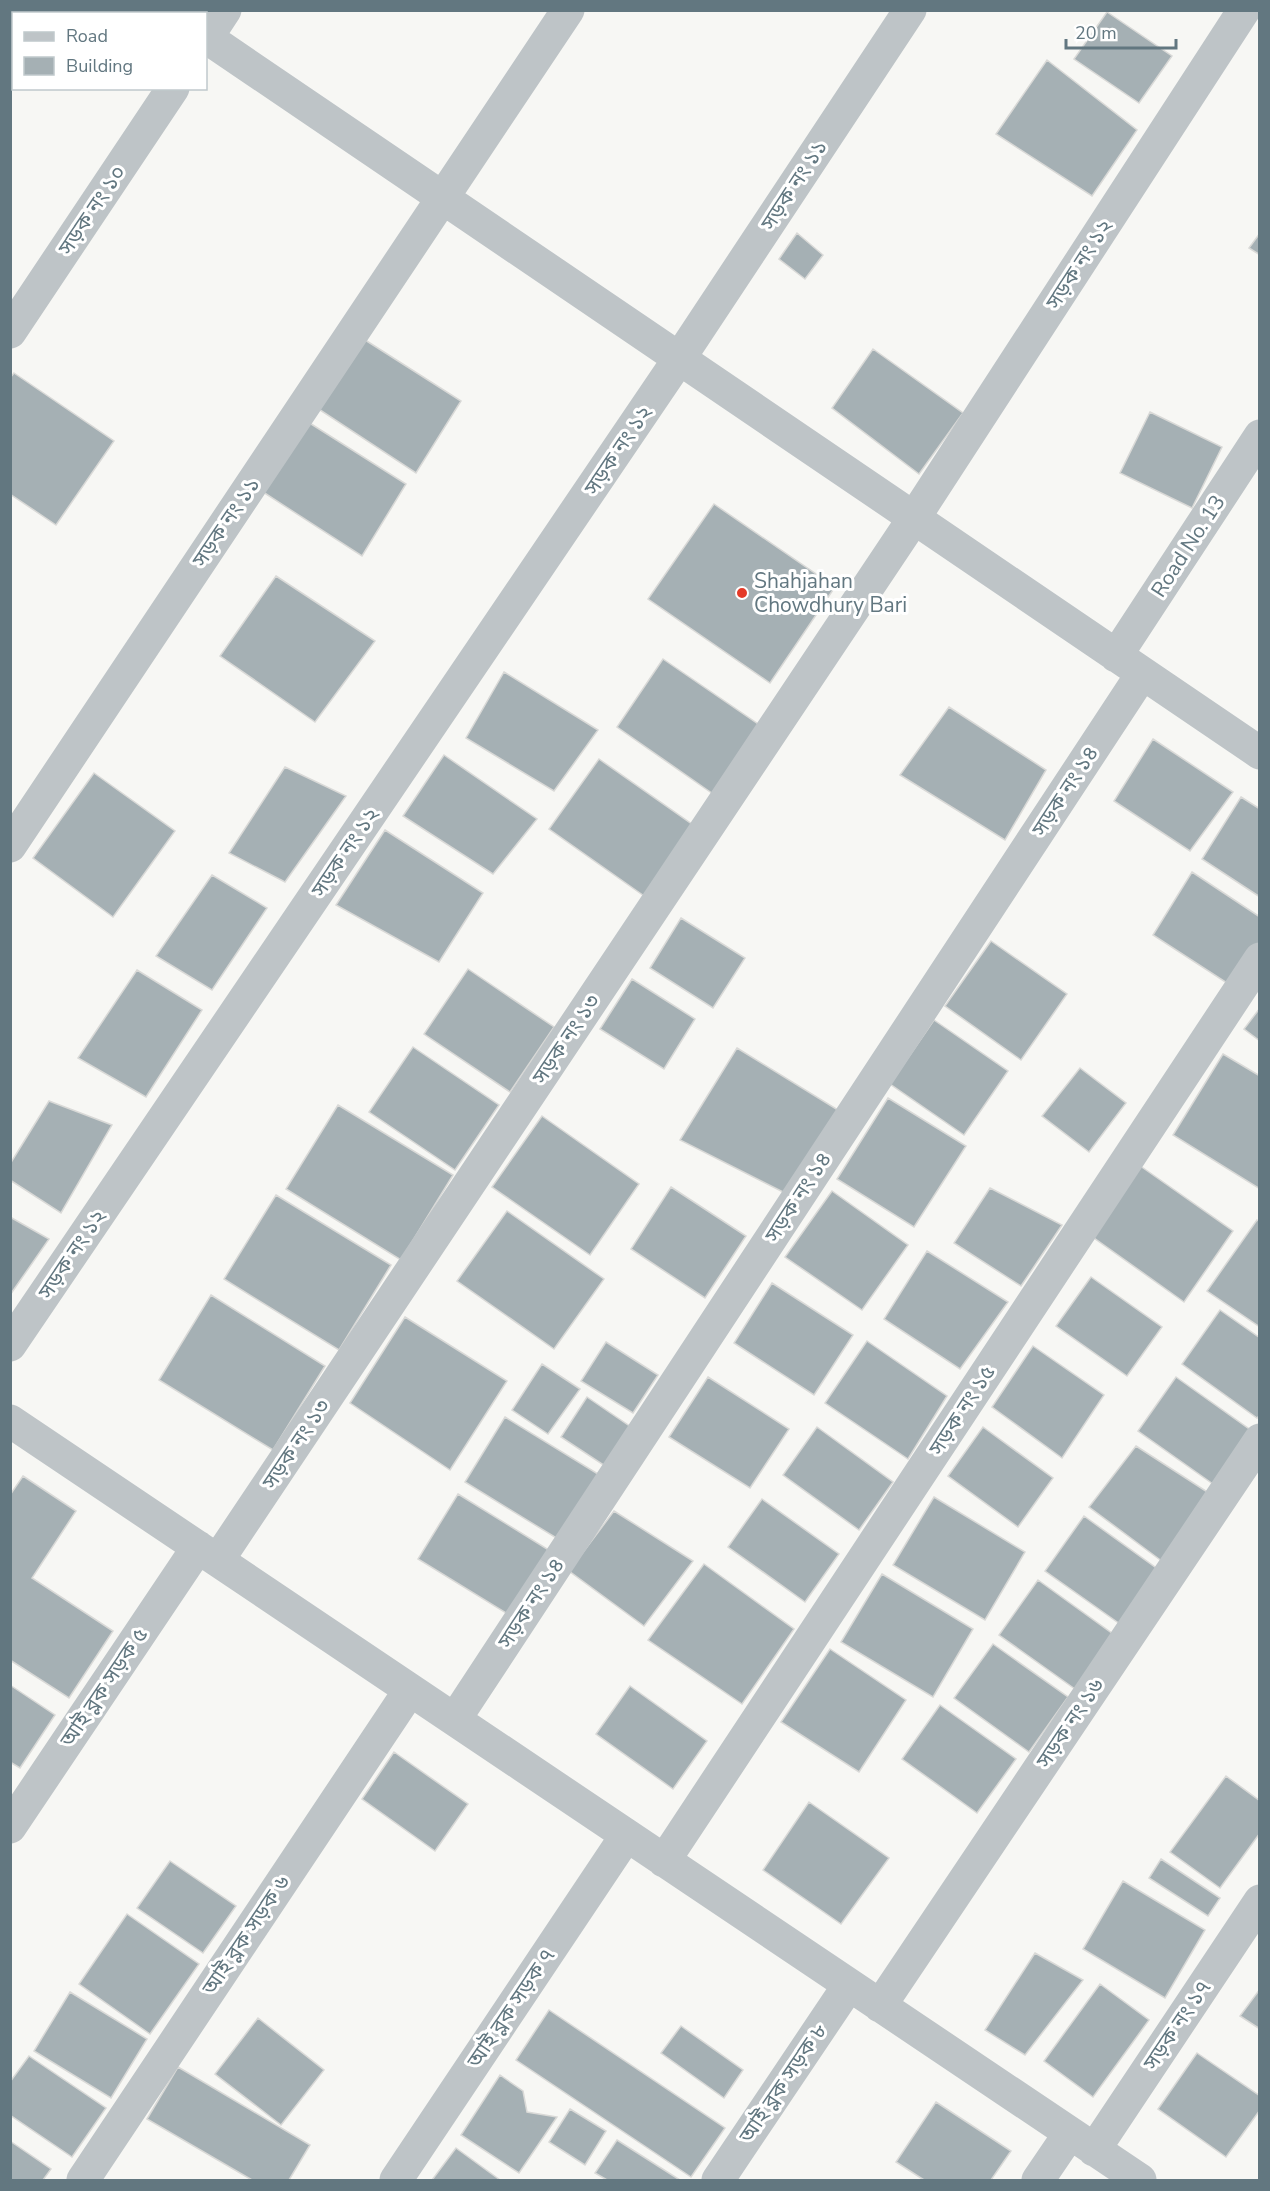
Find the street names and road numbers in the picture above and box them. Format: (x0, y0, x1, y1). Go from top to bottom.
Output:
street label: সড়ক নং ১১ (754, 134, 834, 236)
street label: সড়ক নং ১০ (51, 160, 132, 261)
street label: সড়ক নং ১২ (1039, 213, 1119, 315)
street label: সড়ক নং ১২ (577, 399, 659, 501)
street label: সড়ক নং ১১ (185, 472, 266, 573)
street label: Road No. 13 (1145, 490, 1231, 602)
street label: সড়ক নং ১৪ (1025, 740, 1105, 842)
street label: সড়ক নং ১২ (304, 801, 386, 903)
street label: সড়ক নং ১৩ (525, 989, 606, 1090)
street label: সড়ক নং ১৪ (758, 1146, 838, 1248)
street label: সড়ক নং ১২ (31, 1203, 113, 1305)
street label: সড়ক নং ১৫ (922, 1359, 1002, 1461)
street label: সড়ক নং ১৩ (255, 1394, 336, 1495)
street label: সড়ক নং ১৪ (491, 1552, 571, 1654)
street label: আই ব্লক সড়ক ৫ (53, 1622, 154, 1753)
street label: সড়ক নং ১৬ (1029, 1673, 1110, 1774)
street label: আই ব্লক সড়ক ৬ (195, 1870, 296, 2001)
street label: আই ব্লক সড়ক ৭ (460, 1943, 561, 2074)
street label: সড়ক নং ১৭ (1136, 1975, 1217, 2076)
street label: আই ব্লক সড়ক ৮ (732, 2018, 833, 2149)

